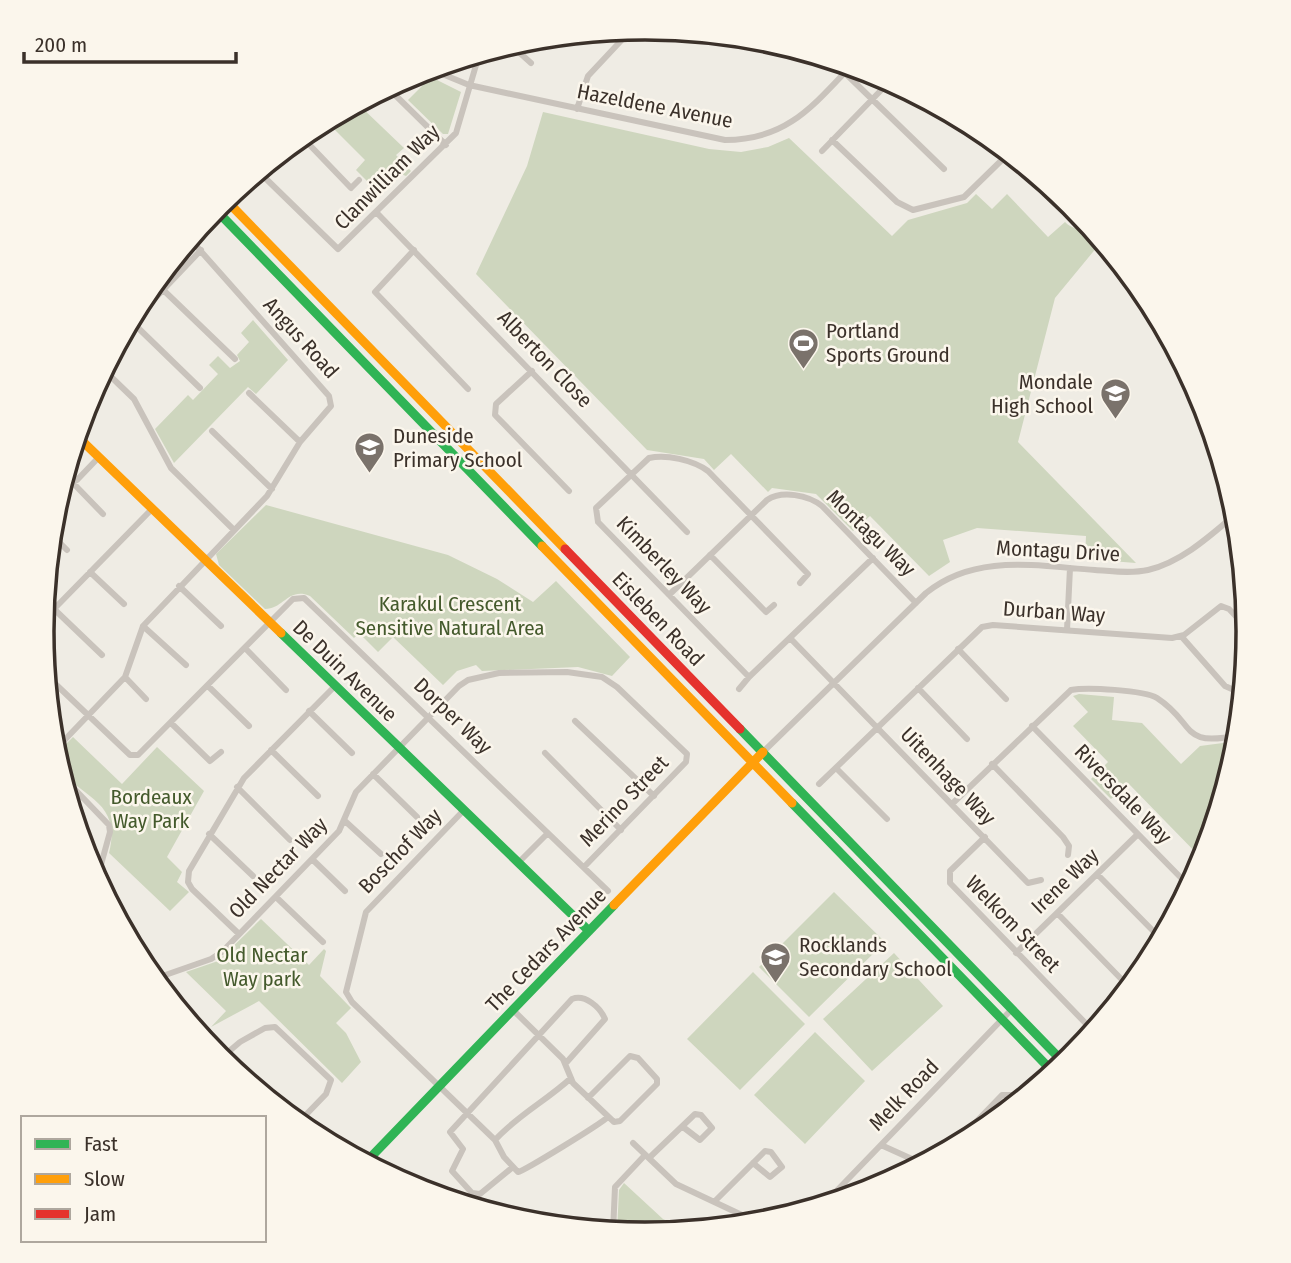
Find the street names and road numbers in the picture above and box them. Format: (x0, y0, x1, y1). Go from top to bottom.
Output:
street label: Hazeldene Avenue (575, 78, 735, 134)
street label: Clanwilliam Way (329, 118, 446, 235)
street label: Angus Road (258, 292, 344, 384)
street label: Alberton Close (492, 305, 598, 413)
street label: Montagu Way (821, 484, 921, 582)
street label: Kimberley Way (611, 511, 718, 620)
street label: Montagu Drive (995, 535, 1121, 567)
street label: Eisleben Road (607, 566, 709, 672)
street label: Durban Way (1002, 595, 1107, 629)
street label: De Duin Avenue (287, 615, 403, 727)
street label: Dorper Way (408, 672, 498, 760)
street label: Uitenhage Way (895, 722, 1002, 831)
street label: Riversdale Way (1069, 739, 1178, 850)
street label: Merino Street (574, 750, 674, 852)
street label: Boschof Way (353, 803, 447, 899)
street label: Old Nectar Way (223, 812, 333, 924)
street label: Irene Way (1026, 842, 1104, 919)
street label: Welkom Street (960, 870, 1066, 978)
street label: The Cedars Avenue (480, 883, 612, 1017)
street label: Melk Road (864, 1054, 944, 1136)

